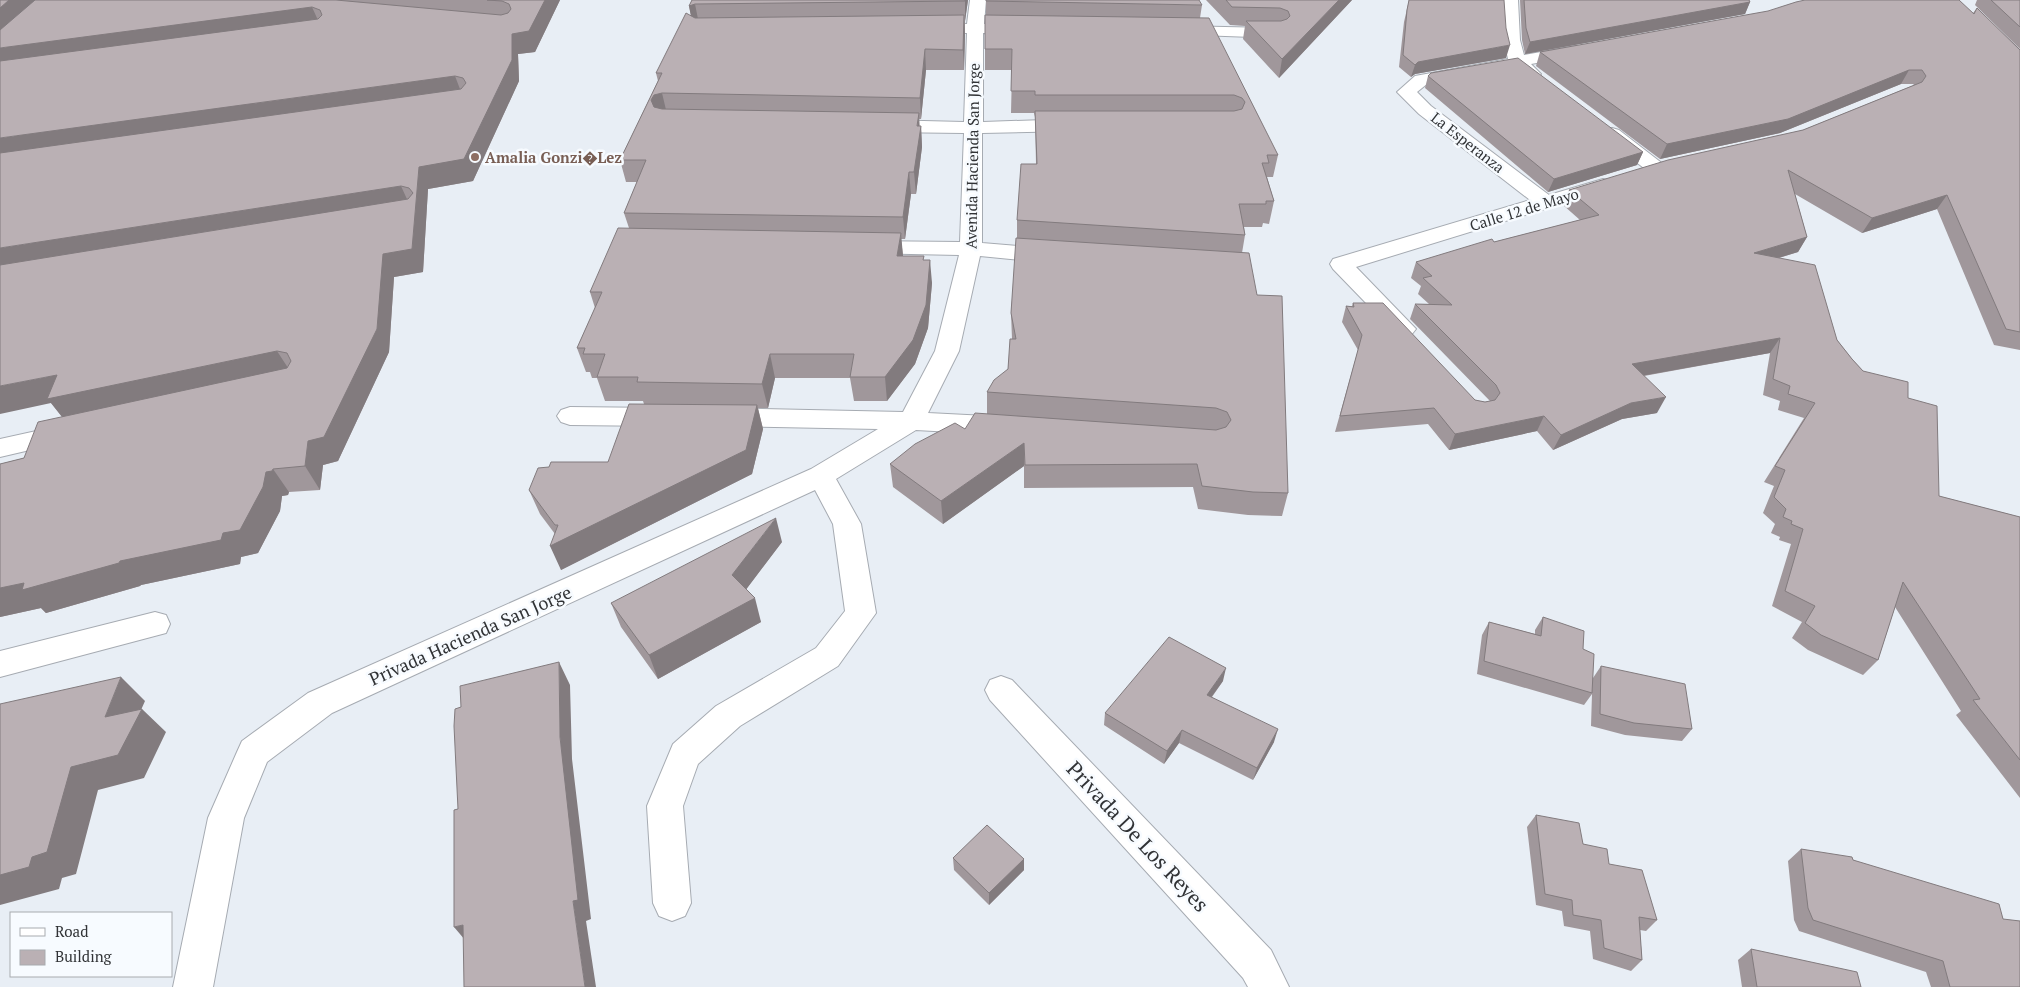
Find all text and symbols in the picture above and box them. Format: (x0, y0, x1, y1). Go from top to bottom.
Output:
street label: Avenida Hacienda San Jorge (960, 63, 984, 249)
street label: La Esperanza (1427, 107, 1509, 177)
place label: Amalia Gonzi�Lez (485, 147, 622, 167)
marker: Amalia Gonzi�Lez (469, 151, 481, 163)
street label: Calle 12 de Mayo (1467, 183, 1581, 235)
street label: Privada Hacienda San Jorge (365, 579, 575, 691)
street label: Privada De Los Reyes (1061, 755, 1215, 917)
legend (10, 912, 172, 977)
text: Road (55, 921, 88, 941)
text: Building (55, 946, 113, 966)

